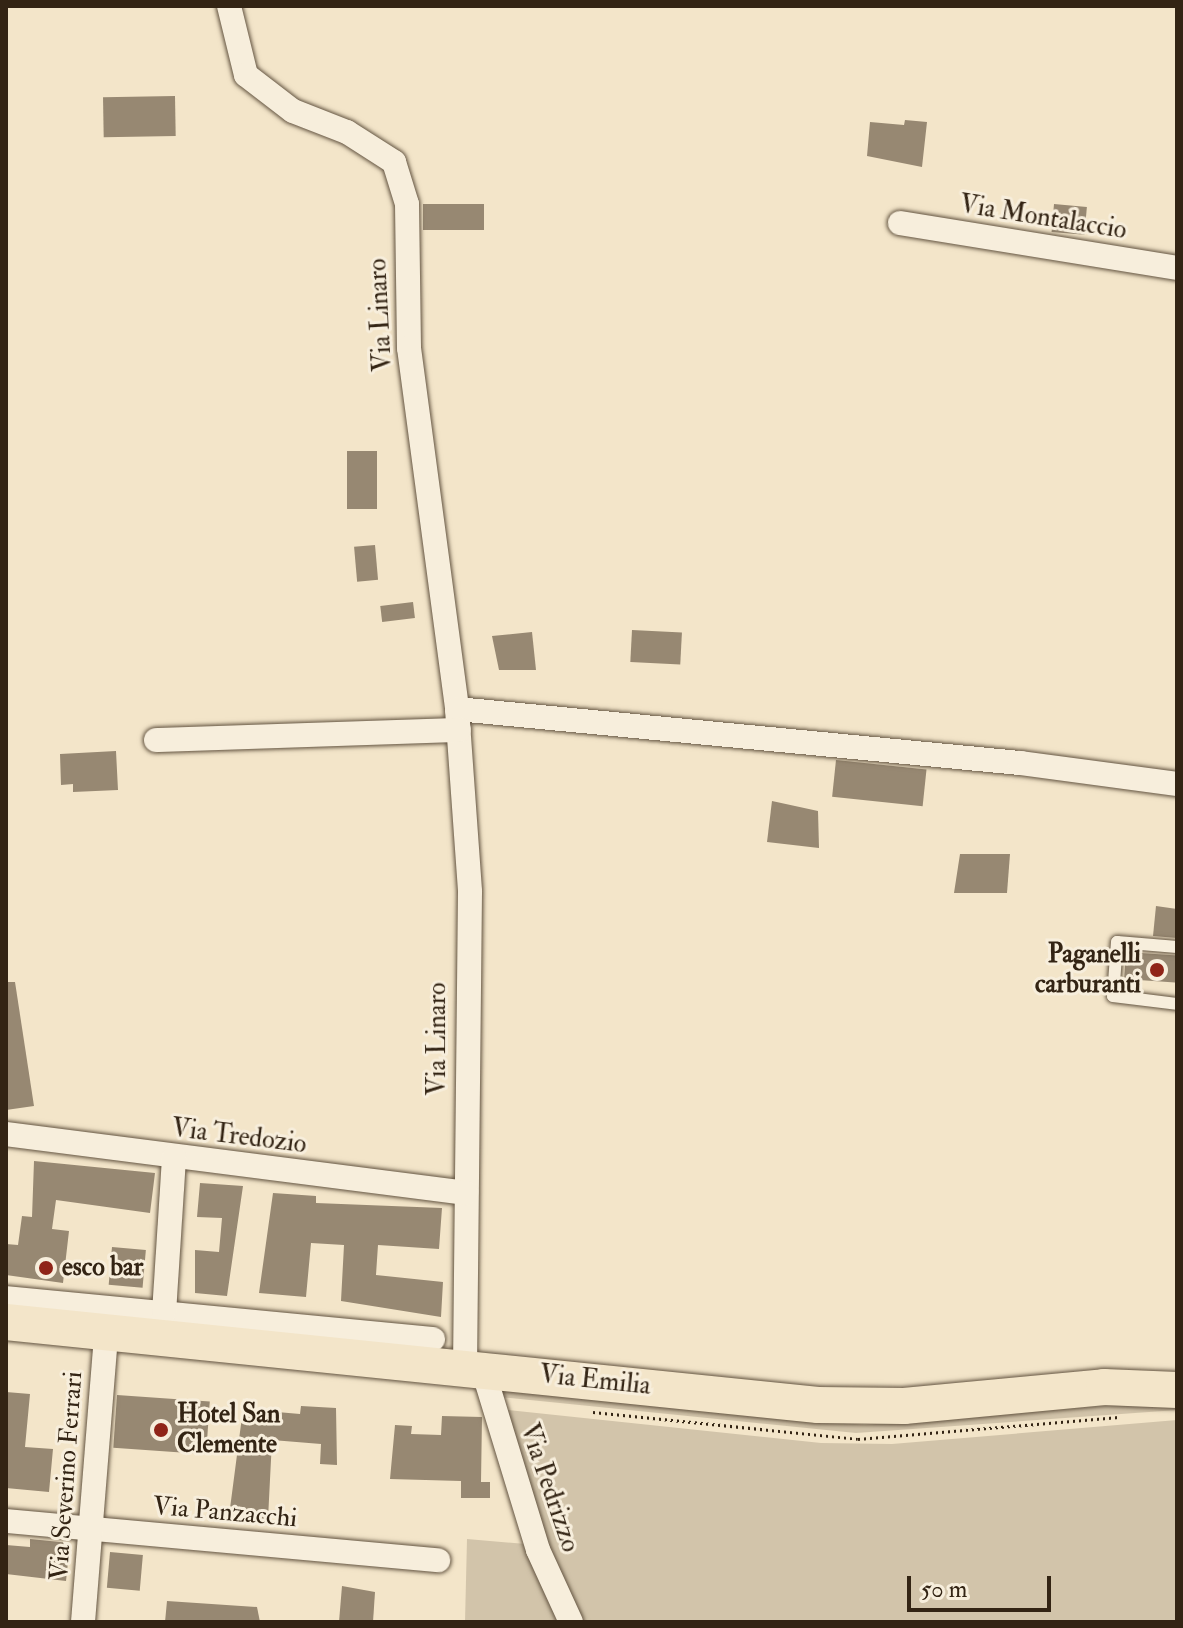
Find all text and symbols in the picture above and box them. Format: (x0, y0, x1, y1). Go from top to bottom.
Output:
street label: Via Montalaccio (957, 189, 1129, 247)
street label: Via Linaro (362, 258, 400, 372)
place label: Paganelli carburanti (1035, 939, 1141, 1000)
marker: Paganelli carburanti (1148, 961, 1166, 979)
street label: Via Linaro (422, 982, 454, 1096)
street label: Via Tredozio (170, 1113, 308, 1161)
place label: esco bar (62, 1252, 143, 1284)
marker: esco bar (37, 1259, 55, 1277)
street label: Via Emilia (538, 1360, 652, 1402)
street label: Via Severino Ferrari (44, 1370, 90, 1582)
place label: Hotel San Clemente (177, 1399, 280, 1460)
street label: Via Pedrizzo (512, 1420, 586, 1556)
marker: Hotel San Clemente (152, 1421, 170, 1439)
street label: Via Panzacchi (152, 1491, 298, 1535)
scale bar (911, 1560, 1055, 1610)
text: 50 m (921, 1574, 967, 1605)

